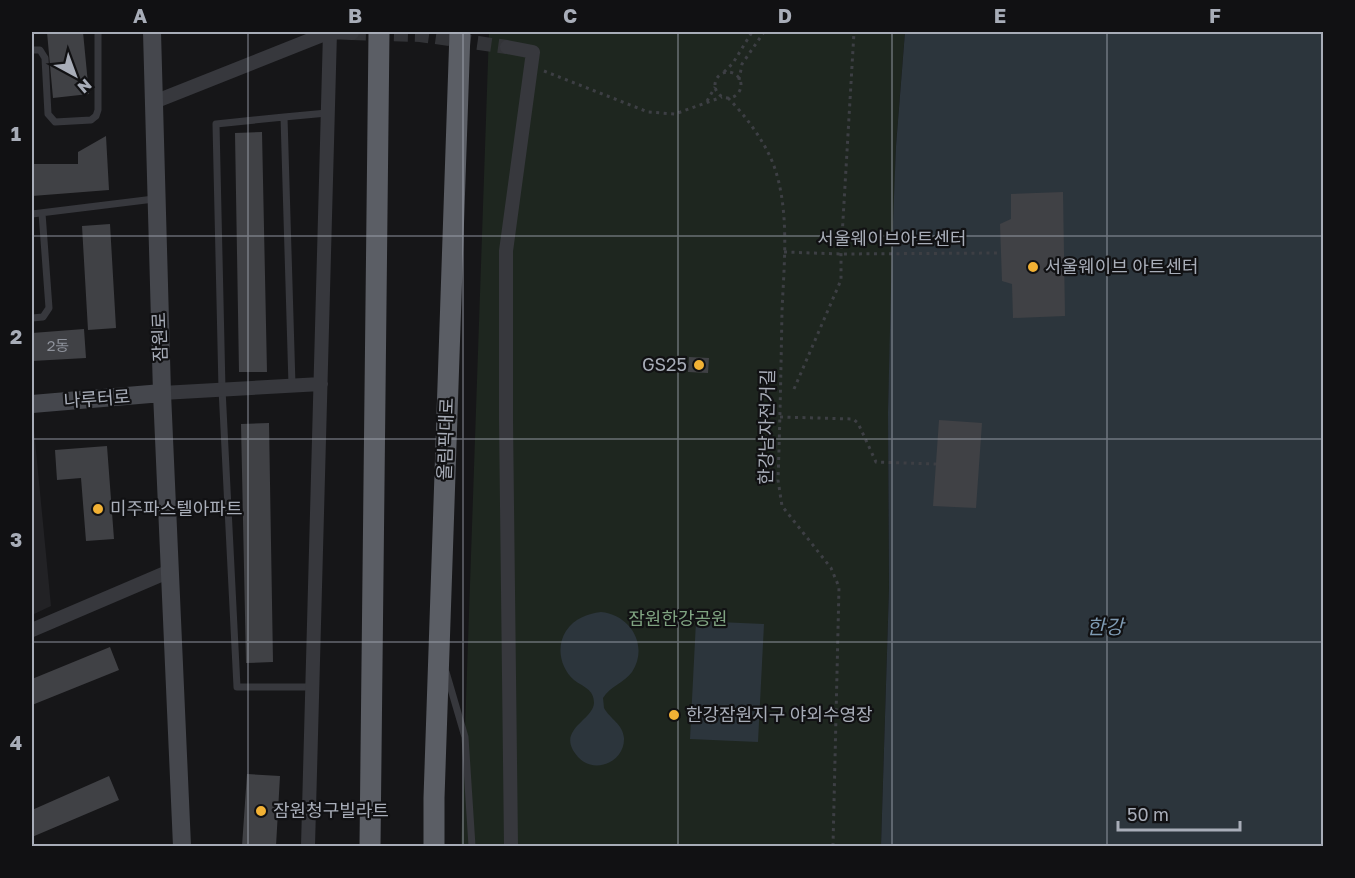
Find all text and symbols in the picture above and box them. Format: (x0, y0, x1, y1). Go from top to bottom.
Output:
text: A (133, 3, 147, 27)
text: B (348, 3, 362, 27)
text: C (563, 3, 577, 27)
text: D (778, 3, 792, 27)
text: E (994, 3, 1006, 27)
text: F (1209, 3, 1221, 27)
north arrow (45, 45, 105, 105)
text: N (74, 75, 96, 98)
text: 1 (11, 121, 21, 145)
street label: 서울웨이브아트센터 (817, 227, 967, 249)
place label: 서울웨이브 아트센터 (1045, 255, 1199, 277)
marker: 서울웨이브 아트센터 (1026, 260, 1040, 274)
street label: 잠원로 (147, 312, 171, 362)
text: 2 (10, 324, 22, 348)
house number: 2동 (47, 336, 69, 354)
place label: GS25 (642, 353, 687, 375)
marker: GS25 (692, 358, 706, 372)
street label: 한강남자전거길 (754, 369, 778, 485)
street label: 나루터로 (63, 385, 131, 411)
street label: 올림픽대로 (433, 397, 457, 481)
place label: 미주파스텔아파트 (110, 497, 242, 519)
marker: 미주파스텔아파트 (91, 502, 105, 516)
text: 3 (10, 527, 22, 551)
park label: 잠원한강공원 (628, 607, 728, 629)
water label: 한강 (1087, 614, 1126, 638)
place label: 한강잠원지구 야외수영장 (686, 703, 873, 725)
marker: 한강잠원지구 야외수영장 (667, 708, 681, 722)
text: 4 (10, 730, 22, 754)
scale bar (1118, 794, 1240, 832)
place label: 잠원청구빌라트 (273, 799, 389, 821)
text: 50 m (1127, 803, 1169, 825)
marker: 잠원청구빌라트 (254, 804, 268, 818)

